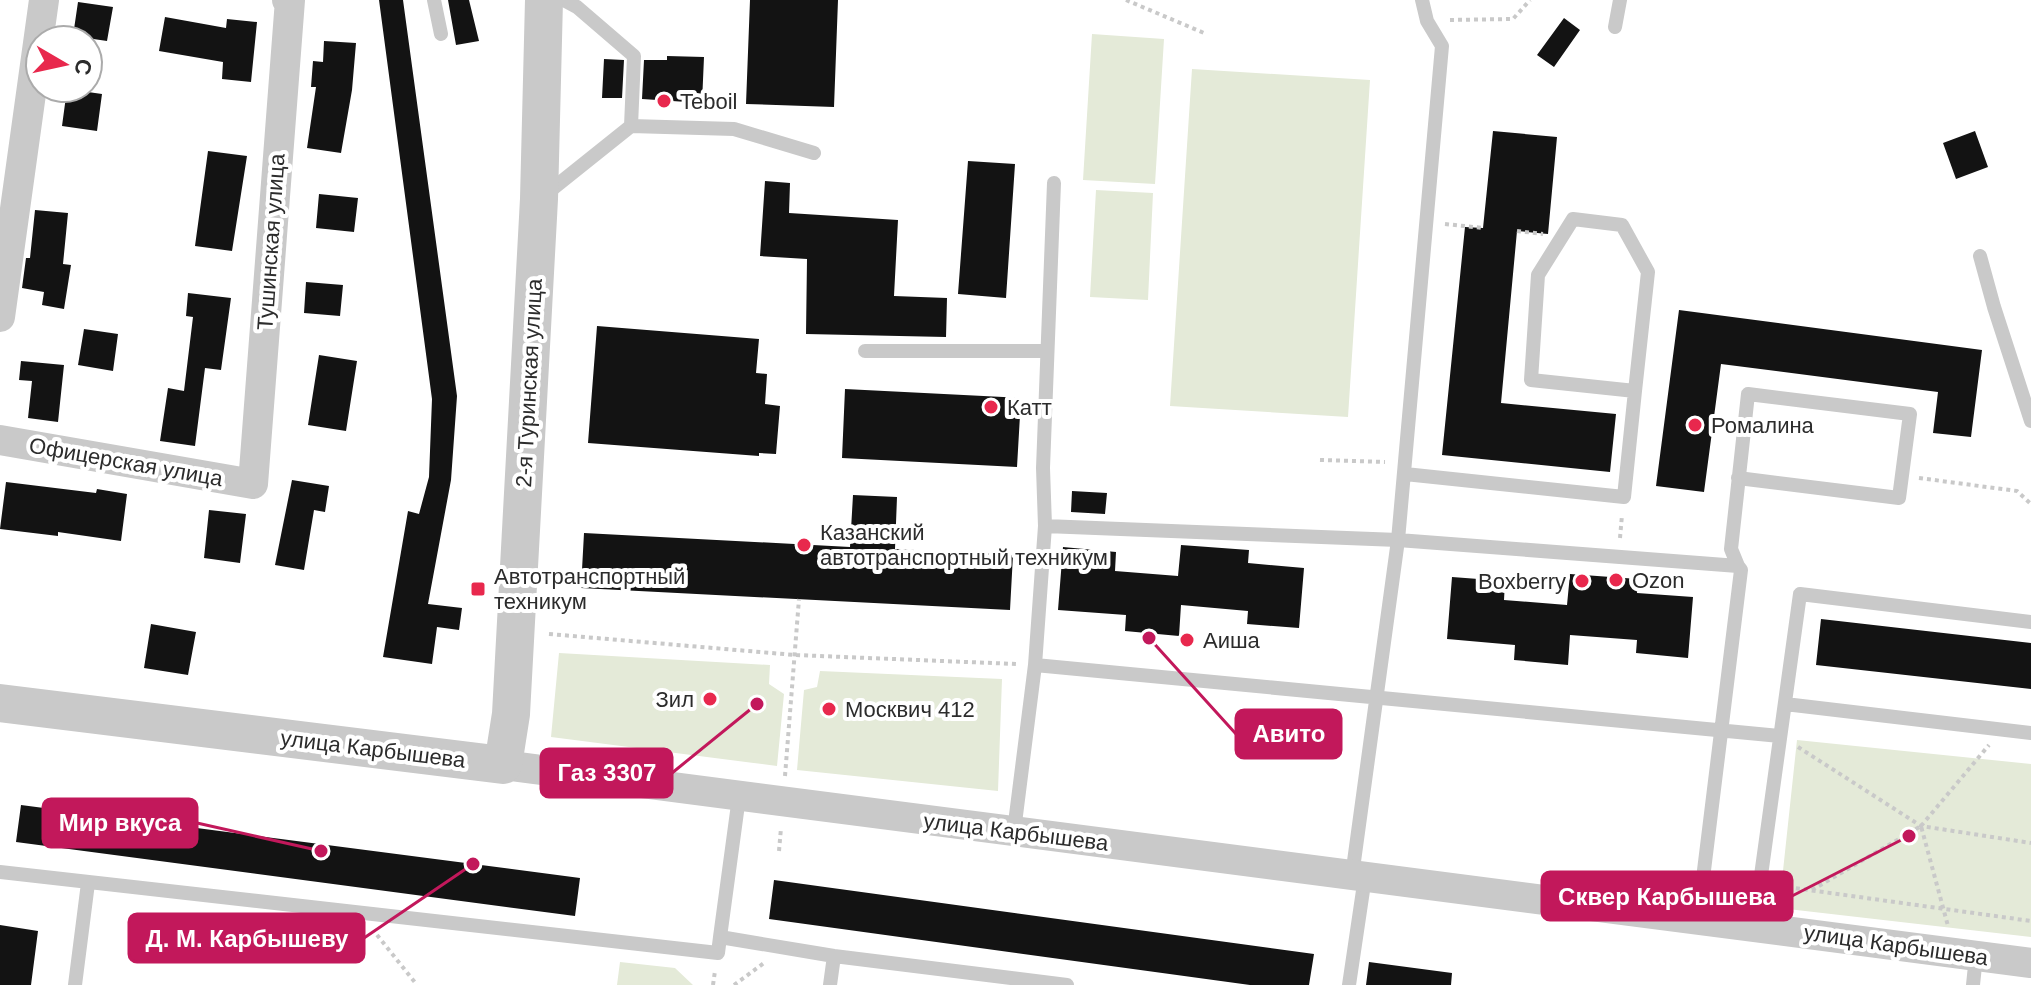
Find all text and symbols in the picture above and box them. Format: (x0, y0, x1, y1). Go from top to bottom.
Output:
north arrow (24, 24, 104, 104)
text: С (70, 57, 97, 77)
place label: Teboil (680, 89, 737, 114)
marker: Teboil (655, 92, 673, 110)
street label: Тушинская улица (252, 152, 290, 331)
street label: 2-я Туринская улица (511, 277, 547, 488)
place label: Катт (1007, 395, 1052, 420)
marker: Катт (982, 398, 1000, 416)
place label: Ромалина (1711, 413, 1815, 438)
marker: Ромалина (1686, 416, 1704, 434)
street label: Офицерская улица (27, 433, 226, 491)
place label: Казанский автотранспортный техникум (820, 520, 1108, 570)
marker: Казанский автотранспортный техникум (795, 536, 813, 554)
place label: Автотранспортный техникум (494, 564, 685, 614)
place label: Ozon (1632, 568, 1685, 593)
place label: Boxberry (1478, 569, 1566, 594)
marker: Ozon (1607, 571, 1625, 589)
marker: Boxberry (1573, 572, 1591, 590)
marker: Автотранспортный техникум (469, 580, 487, 598)
place label: Аиша (1203, 628, 1261, 653)
marker: Аиша (1178, 631, 1196, 649)
place label: Зил (656, 687, 694, 712)
marker: Зил (701, 690, 719, 708)
place label: Москвич 412 (845, 697, 975, 722)
marker: Москвич 412 (820, 700, 838, 718)
callout: Авито (1236, 710, 1341, 758)
text: Авито (1253, 720, 1325, 747)
street label: улица Карбышева (279, 725, 468, 773)
callout: Газ 3307 (541, 749, 672, 797)
text: Газ 3307 (558, 759, 656, 786)
callout: Мир вкуса (43, 799, 197, 847)
street label: улица Карбышева (922, 808, 1111, 856)
text: Мир вкуса (59, 809, 182, 836)
callout: Сквер Карбышева (1542, 872, 1792, 920)
text: Сквер Карбышева (1558, 883, 1777, 910)
callout: Д. М. Карбышеву (129, 914, 364, 962)
street label: улица Карбышева (1802, 920, 1991, 970)
text: Д. М. Карбышеву (146, 925, 349, 952)

